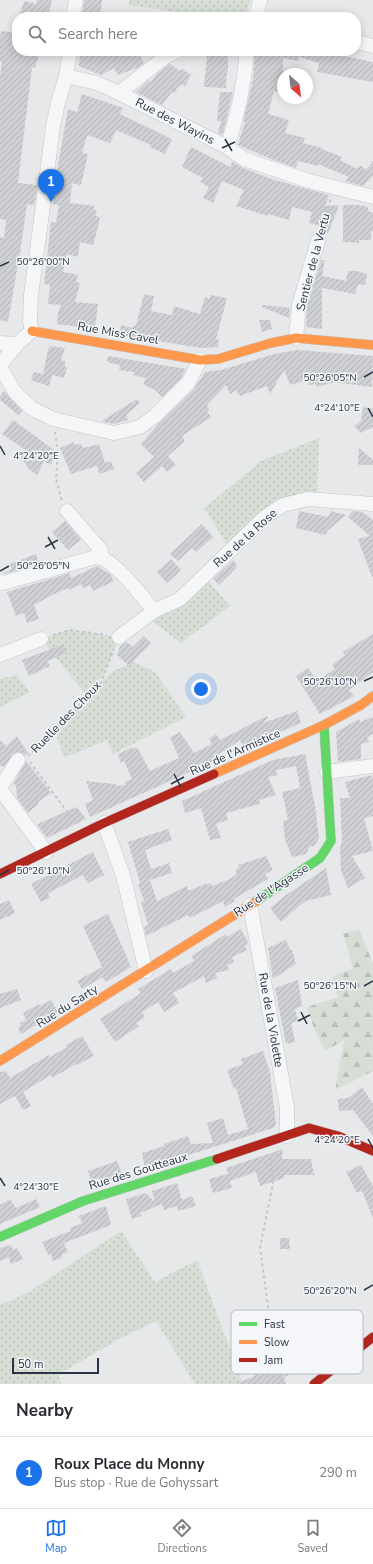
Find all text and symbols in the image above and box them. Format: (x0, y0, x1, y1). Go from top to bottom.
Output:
search box (12, 12, 361, 56)
icon: search (26, 23, 48, 45)
text: Search here (58, 24, 138, 44)
north arrow (277, 68, 313, 104)
street label: Rue des Wayins (133, 94, 218, 148)
pin: 1 (38, 169, 64, 202)
street label: Sentier de la Vertu (292, 211, 334, 313)
text: 50°26'00"N (16, 255, 70, 269)
street label: Rue Miss Cavel (76, 318, 160, 348)
text: 50°26'05"N (303, 371, 357, 385)
text: 4°24'10"E (314, 401, 360, 415)
text: 4°24'20"E (13, 449, 59, 463)
street label: Rue de la Rose (210, 505, 280, 571)
text: 50°26'05"N (16, 559, 70, 573)
text: 50°26'10"N (303, 675, 357, 689)
street label: Ruelle des Choux (27, 677, 105, 757)
your location (191, 679, 211, 699)
street label: Rue de l'Armistice (187, 725, 283, 779)
street label: Rue de l'Agasse (230, 860, 312, 920)
text: 50°26'10"N (16, 864, 70, 878)
street label: Rue de la Violette (255, 971, 287, 1069)
text: 50°26'15"N (303, 979, 357, 993)
street label: Rue du Sarty (33, 980, 102, 1031)
text: 4°24'20"E (314, 1133, 360, 1147)
street label: Rue des Goutteaux (87, 1148, 190, 1194)
text: 4°24'30"E (13, 1180, 59, 1194)
text: 50°26'20"N (303, 1284, 357, 1298)
legend (231, 1310, 363, 1374)
text: Fast (264, 1317, 285, 1332)
text: Slow (264, 1335, 289, 1350)
text: Jam (263, 1353, 283, 1368)
scale bar (12, 1356, 99, 1375)
text: 50 m (18, 1357, 43, 1372)
text: Nearby (16, 1399, 73, 1422)
text: Roux Place du Monny (54, 1454, 204, 1474)
text: 1 (25, 1464, 33, 1482)
text: 290 m (319, 1464, 357, 1482)
text: Bus stop · Rue de Gohyssart (54, 1474, 218, 1492)
tab: Map (45, 1517, 67, 1556)
tab: Directions (157, 1517, 207, 1556)
tab: Saved (297, 1517, 328, 1556)

